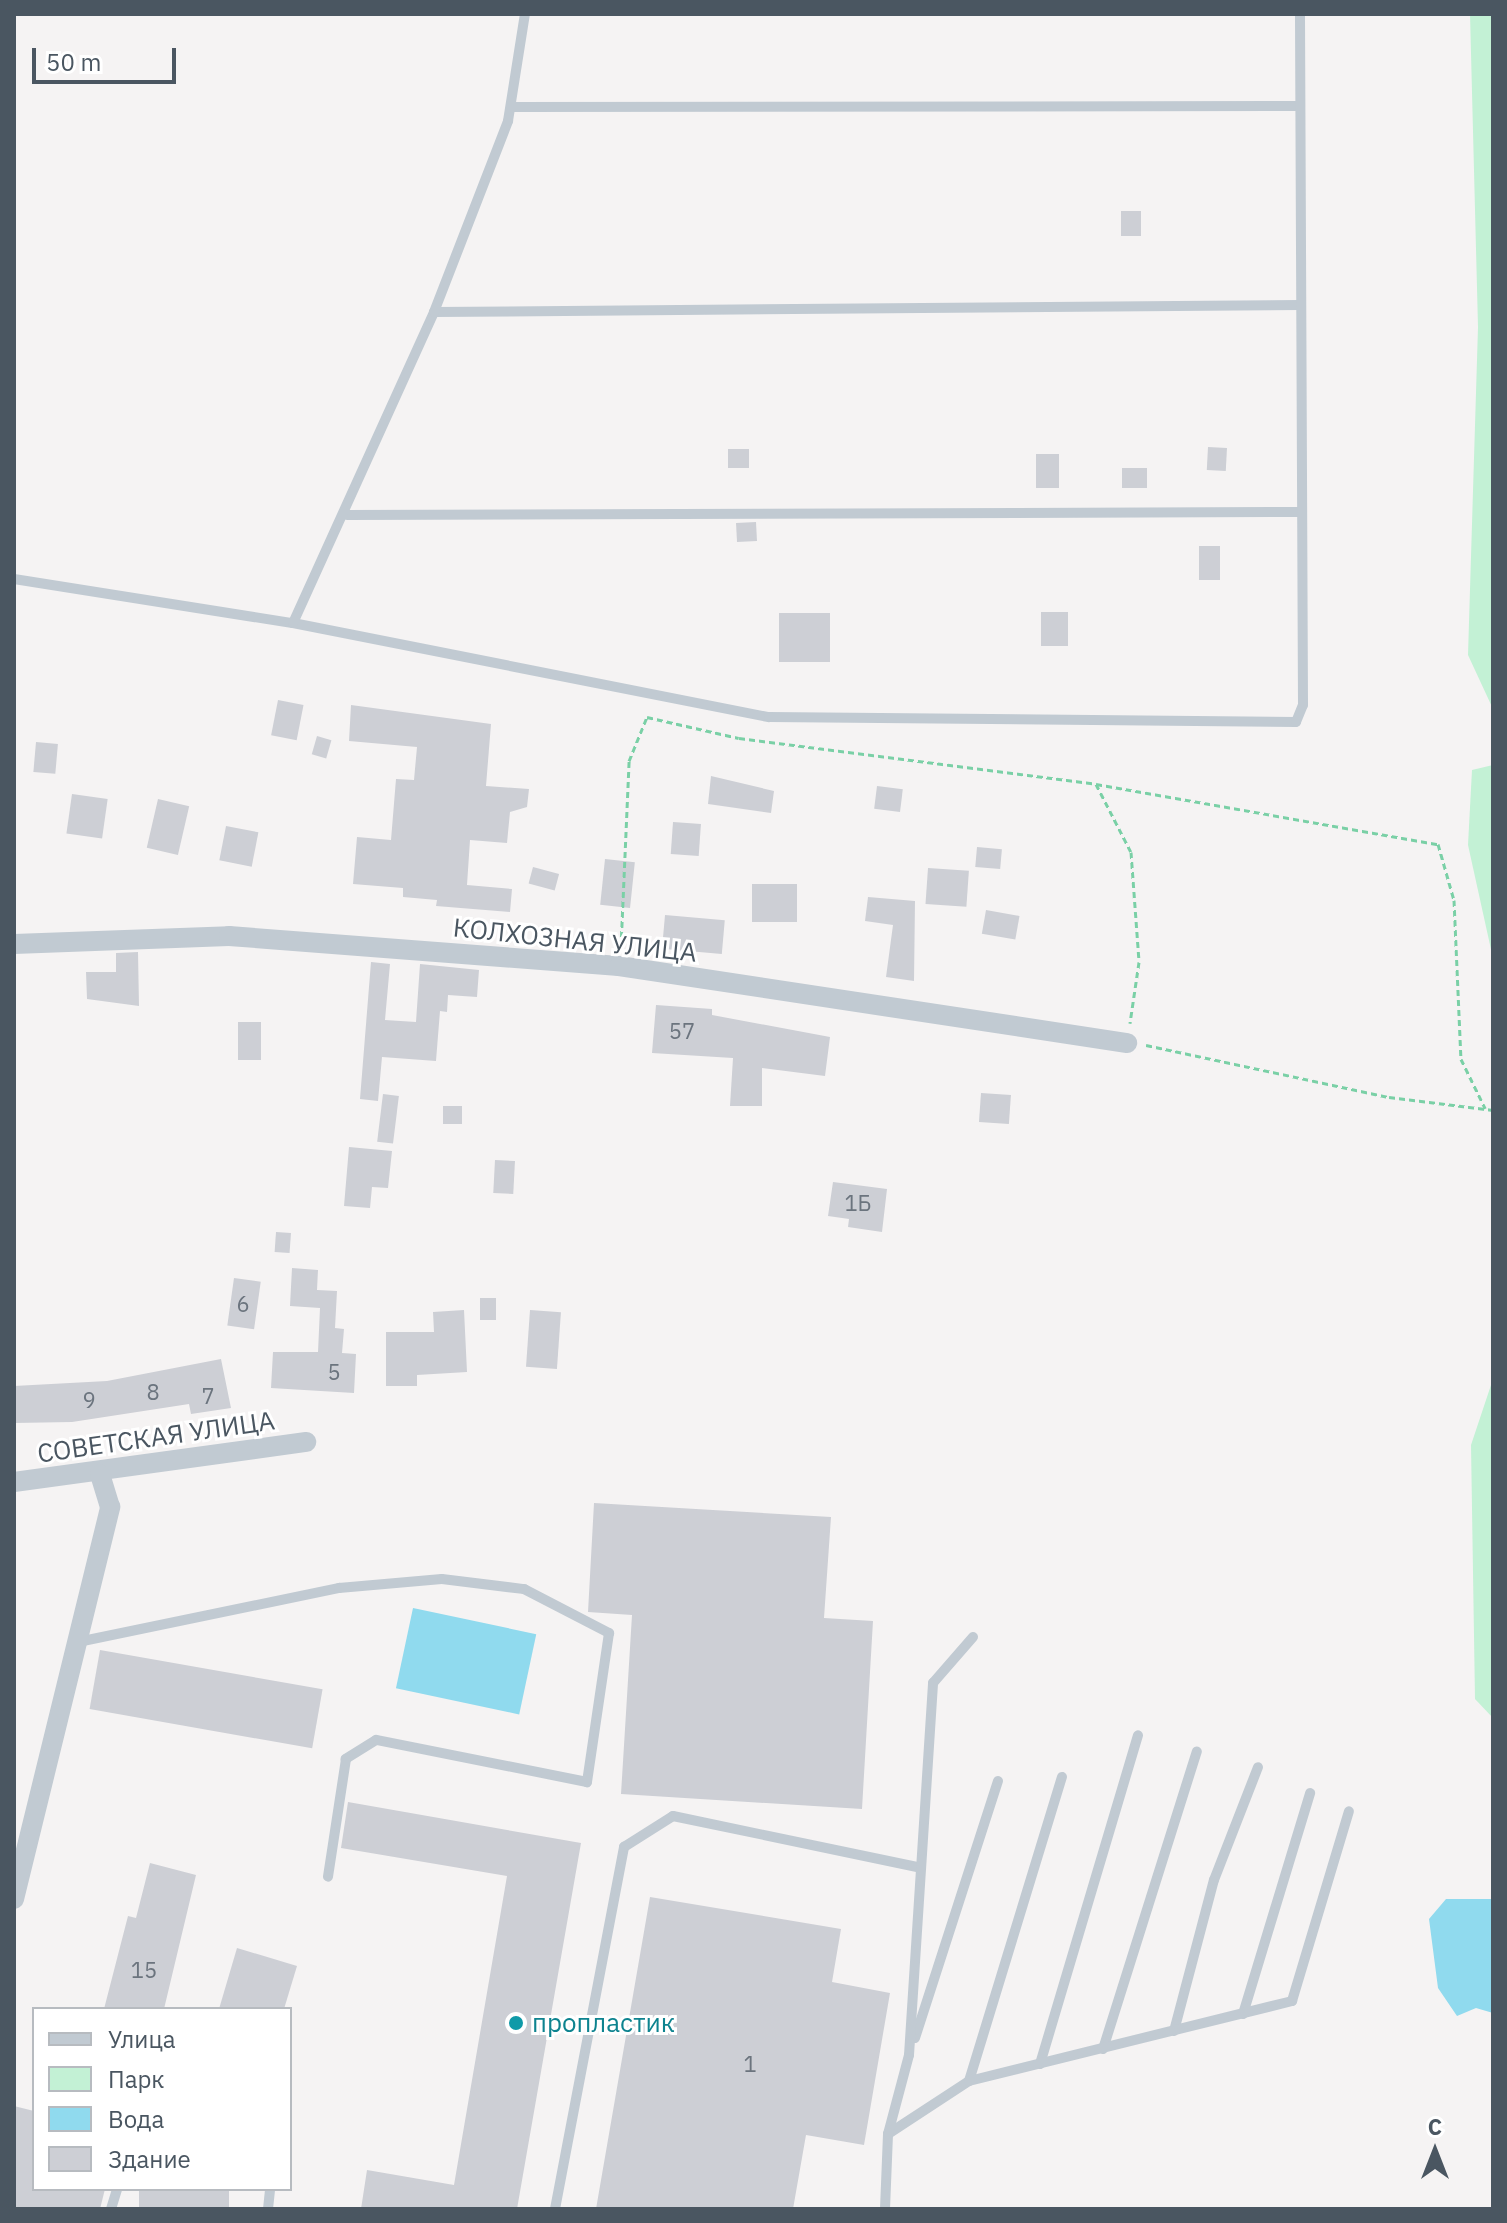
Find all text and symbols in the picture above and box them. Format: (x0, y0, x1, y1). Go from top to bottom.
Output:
scale bar (36, 32, 180, 82)
text: 50 m (46, 46, 101, 78)
street label: КОЛХОЗНАЯ УЛИЦА (452, 912, 698, 968)
house number: 57 (669, 1018, 695, 1044)
house number: 1Б (844, 1190, 872, 1216)
house number: 6 (236, 1291, 250, 1317)
house number: 5 (327, 1359, 341, 1385)
house number: 8 (146, 1379, 160, 1405)
house number: 7 (201, 1383, 215, 1409)
house number: 9 (82, 1387, 96, 1413)
street label: СОВЕТСКАЯ УЛИЦА (35, 1405, 277, 1469)
house number: 15 (131, 1957, 157, 1983)
legend (32, 2007, 292, 2191)
place label: пропластик (532, 2007, 675, 2039)
marker: пропластик (507, 2014, 525, 2032)
text: Улица (108, 2023, 176, 2055)
house number: 1 (743, 2051, 757, 2077)
text: Парк (108, 2063, 165, 2095)
text: Вода (108, 2103, 164, 2135)
north arrow (1395, 2111, 1475, 2191)
text: С (1428, 2112, 1442, 2141)
text: Здание (108, 2143, 191, 2175)

